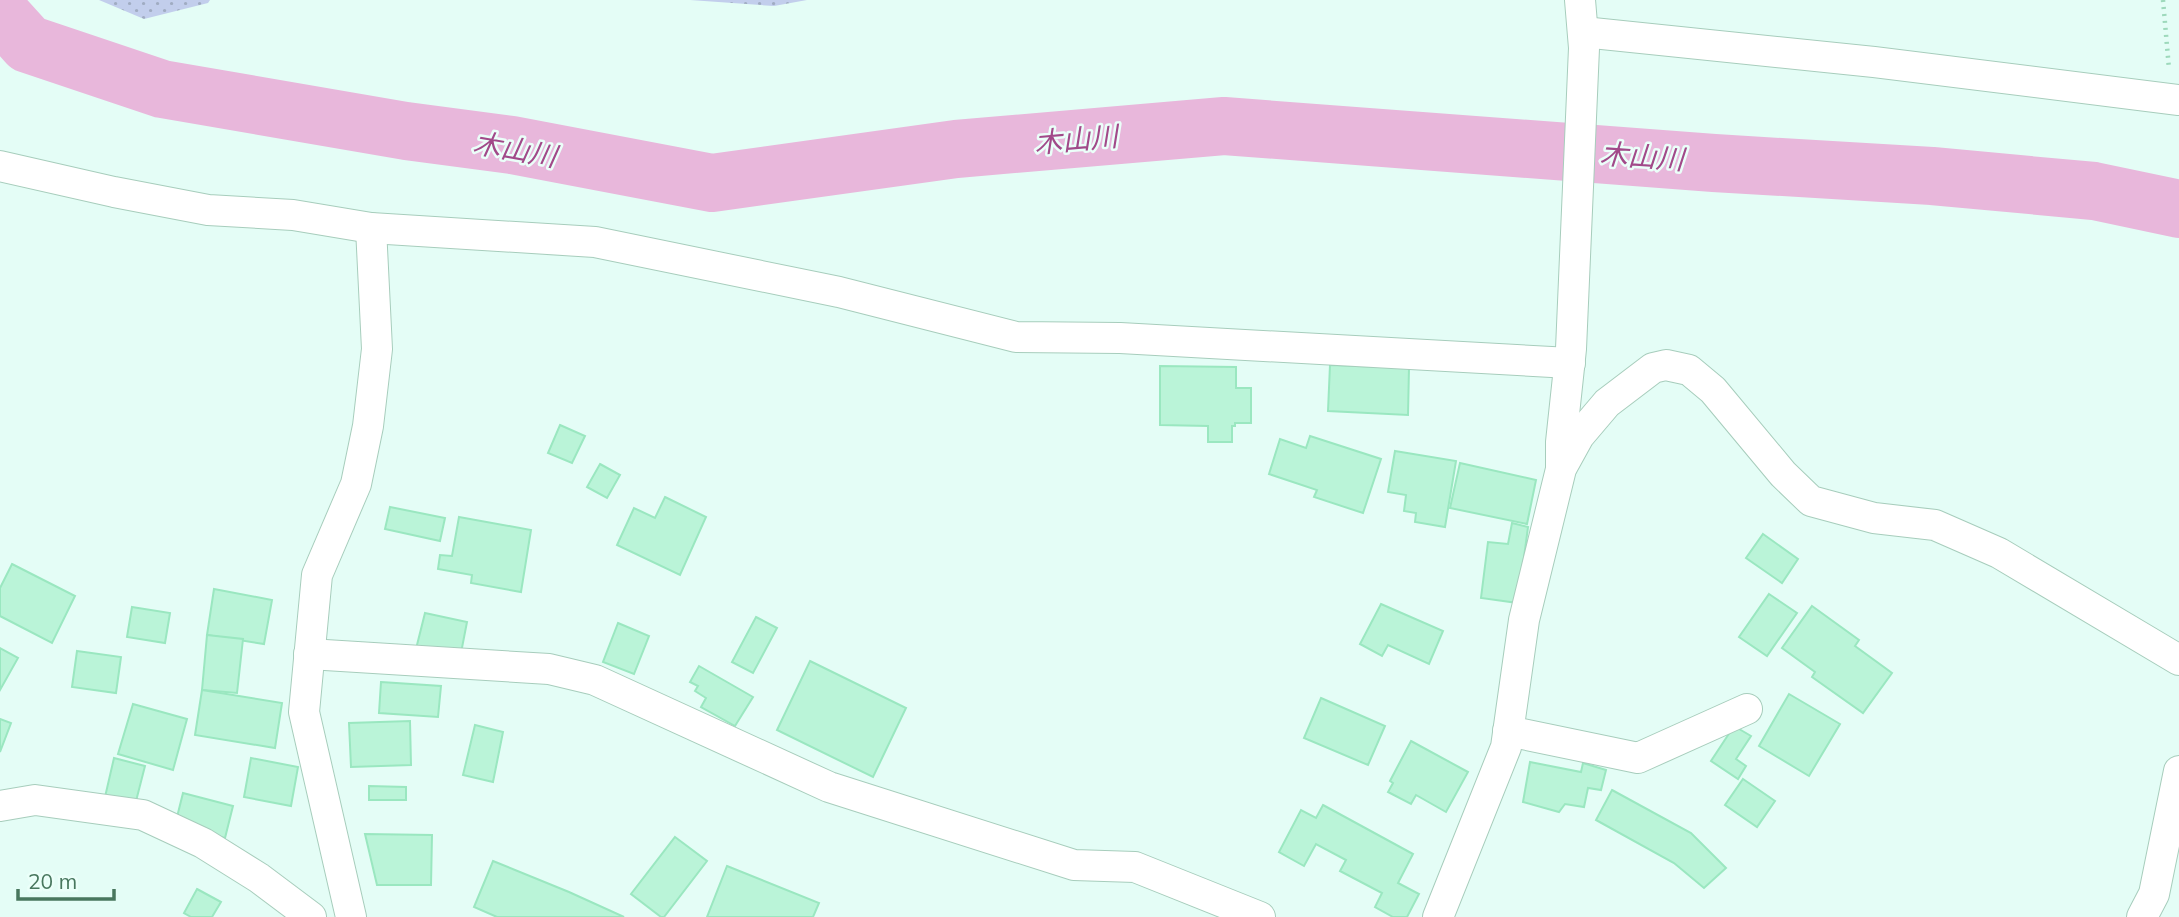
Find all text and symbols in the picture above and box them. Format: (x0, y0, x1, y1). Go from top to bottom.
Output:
water label: 木山川 (1033, 118, 1122, 160)
water label: 木山川 (471, 124, 562, 174)
water label: 木山川 (1599, 136, 1688, 177)
scale bar (18, 858, 114, 902)
text: 20 m (28, 868, 77, 894)

